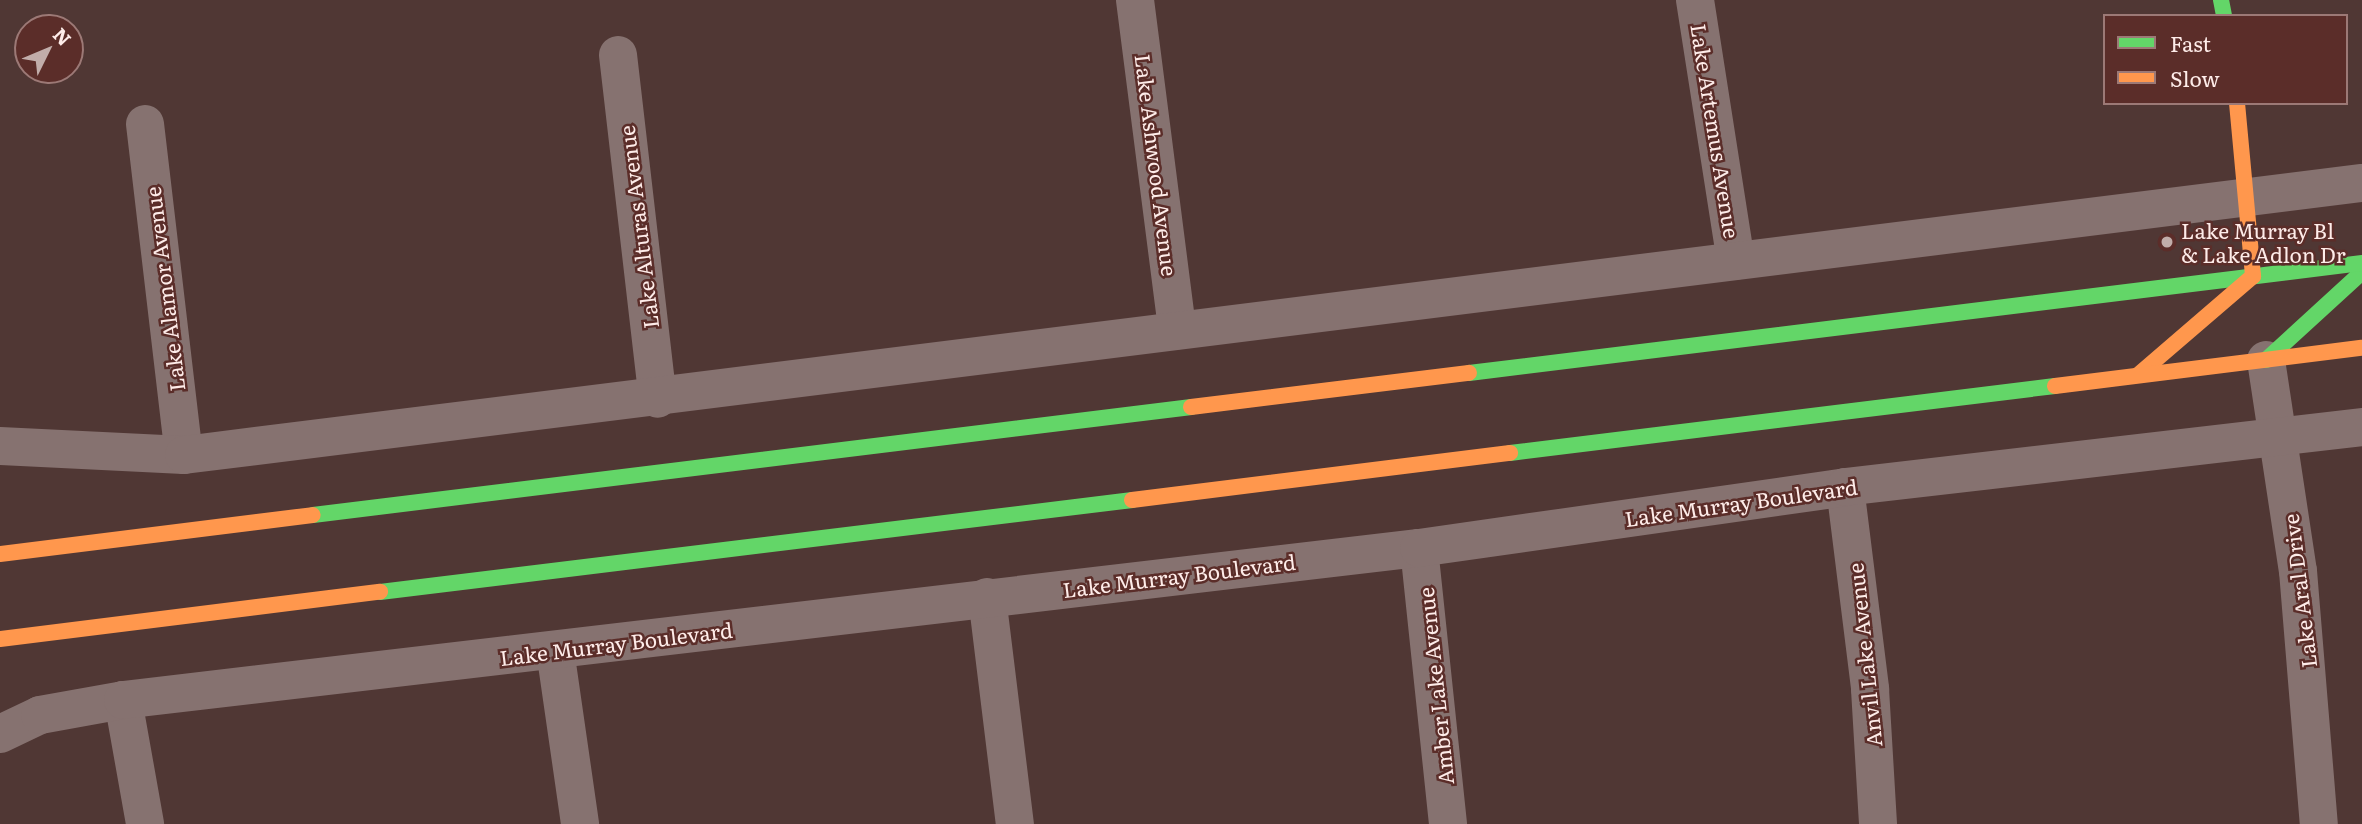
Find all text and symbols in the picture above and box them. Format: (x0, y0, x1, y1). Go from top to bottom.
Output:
north arrow (14, 14, 84, 84)
legend (2103, 14, 2348, 105)
text: N (47, 21, 79, 51)
street label: Lake Artemus Avenue (1687, 22, 1745, 240)
text: Fast (2170, 27, 2211, 58)
street label: Lake Ashwood Avenue (1131, 53, 1183, 277)
text: Slow (2170, 62, 2220, 93)
street label: Lake Alturas Avenue (613, 124, 663, 330)
street label: Lake Alamor Avenue (139, 185, 189, 393)
place label: Lake Murray Bl & Lake Adlon Dr (2181, 217, 2346, 267)
marker: Lake Murray Bl & Lake Adlon Dr (2159, 234, 2175, 250)
street label: Lake Murray Boulevard (1623, 473, 1859, 531)
street label: Lake Aral Drive (2277, 513, 2321, 669)
street label: Lake Murray Boulevard (1061, 548, 1297, 602)
street label: Anvil Lake Avenue (1842, 562, 1886, 748)
street label: Amber Lake Avenue (1412, 586, 1458, 786)
street label: Lake Murray Boulevard (498, 616, 734, 670)

